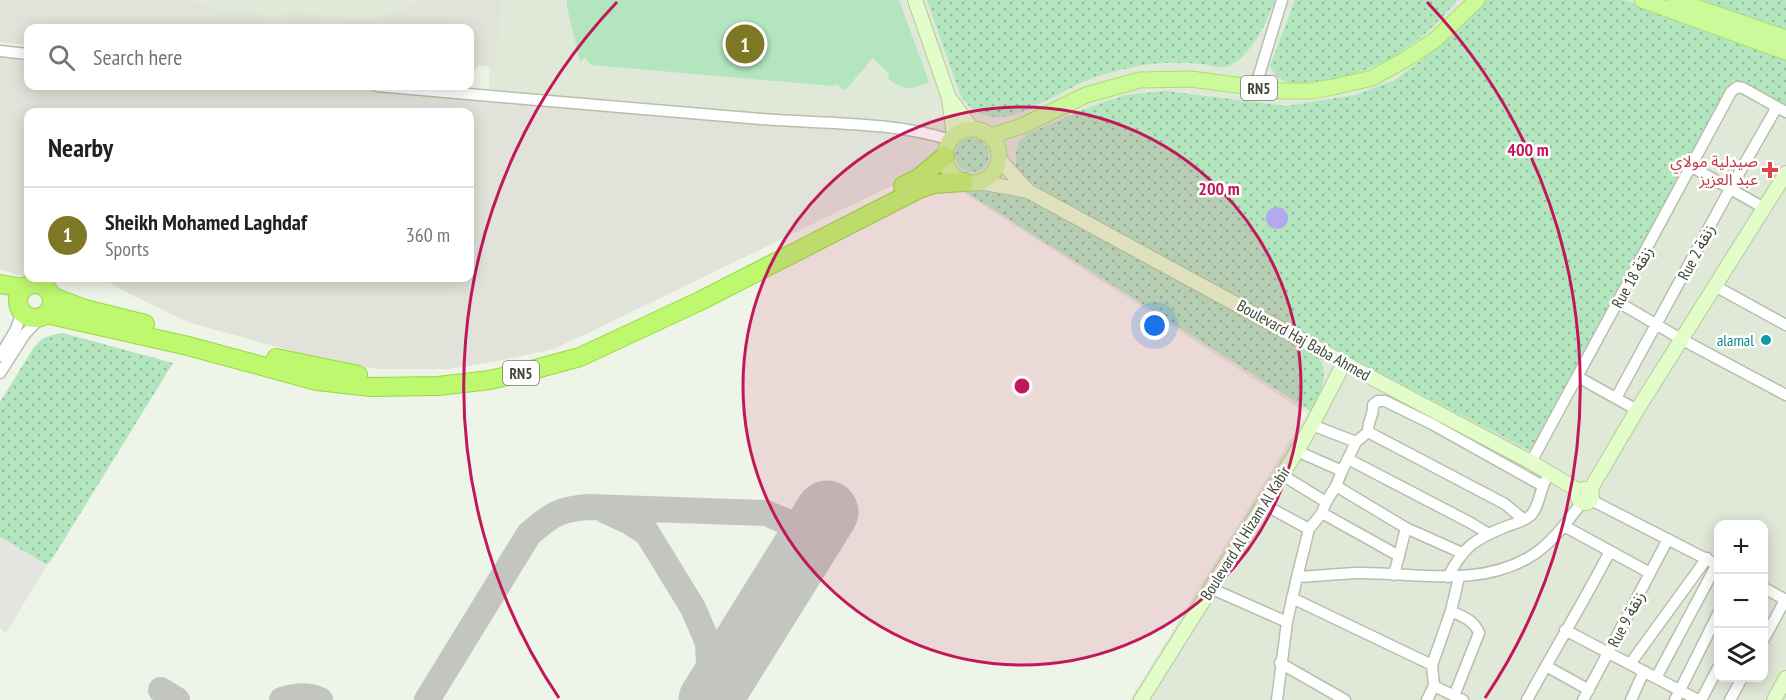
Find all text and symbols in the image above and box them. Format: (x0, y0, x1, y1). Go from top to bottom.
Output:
pin: 1 (726, 22, 764, 66)
search box (24, 24, 474, 90)
icon: search (45, 41, 78, 74)
text: Search here (93, 43, 182, 71)
road number: RN5 (1241, 76, 1277, 100)
text: Nearby (48, 131, 113, 164)
text: 400 m (1507, 138, 1549, 161)
place label: صيدلية مولاي عبد العزيز (1670, 151, 1758, 189)
marker: صيدلية مولاي عبد العزيز (1763, 163, 1777, 177)
text: 200 m (1198, 177, 1240, 200)
text: Sheikh Mohamed Laghdaf (105, 208, 307, 236)
street label: Rue 2 زنقة (1673, 221, 1719, 283)
text: 1 (63, 222, 72, 248)
text: 360 m (406, 222, 450, 248)
text: Sports (105, 236, 149, 262)
street label: Rue 18 زنقة (1607, 242, 1657, 312)
street label: Boulevard Haj Baba Ahmed (1234, 295, 1374, 385)
your location (1140, 311, 1169, 340)
place label: alamal (1717, 330, 1754, 350)
marker: alamal (1759, 333, 1773, 347)
road number: RN5 (503, 361, 539, 385)
centre of rings (1012, 376, 1032, 396)
street label: Boulevard Al Hizam Al Kabir (1196, 462, 1295, 604)
map controls (1714, 520, 1768, 682)
button: + (1714, 520, 1768, 574)
button: − (1714, 574, 1768, 628)
street label: Rue 9 زنقة (1603, 588, 1649, 650)
button: layers (1714, 628, 1768, 682)

